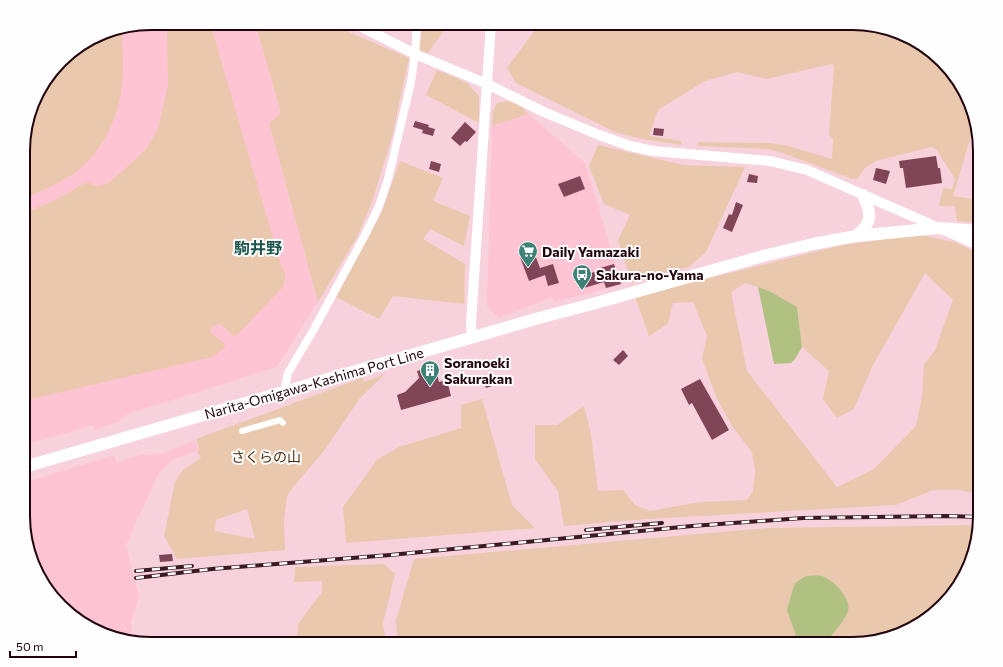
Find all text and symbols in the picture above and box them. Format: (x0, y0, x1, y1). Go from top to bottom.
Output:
district label: 駒井野 (234, 238, 282, 257)
supermarket icon: Daily Yamazaki (517, 240, 539, 268)
place label: Daily Yamazaki (542, 243, 639, 260)
bus stop icon: Sakura-no-Yama (571, 263, 593, 291)
place label: Sakura-no-Yama (596, 266, 704, 283)
street label: Narita-Omigawa-Kashima Port Line (202, 344, 426, 422)
place label: Soranoeki Sakurakan (444, 354, 512, 387)
building icon: Soranoeki Sakurakan (419, 359, 441, 387)
park label: さくらの山 (231, 448, 301, 465)
scale bar (10, 633, 76, 659)
text: 50 m (16, 639, 44, 653)

